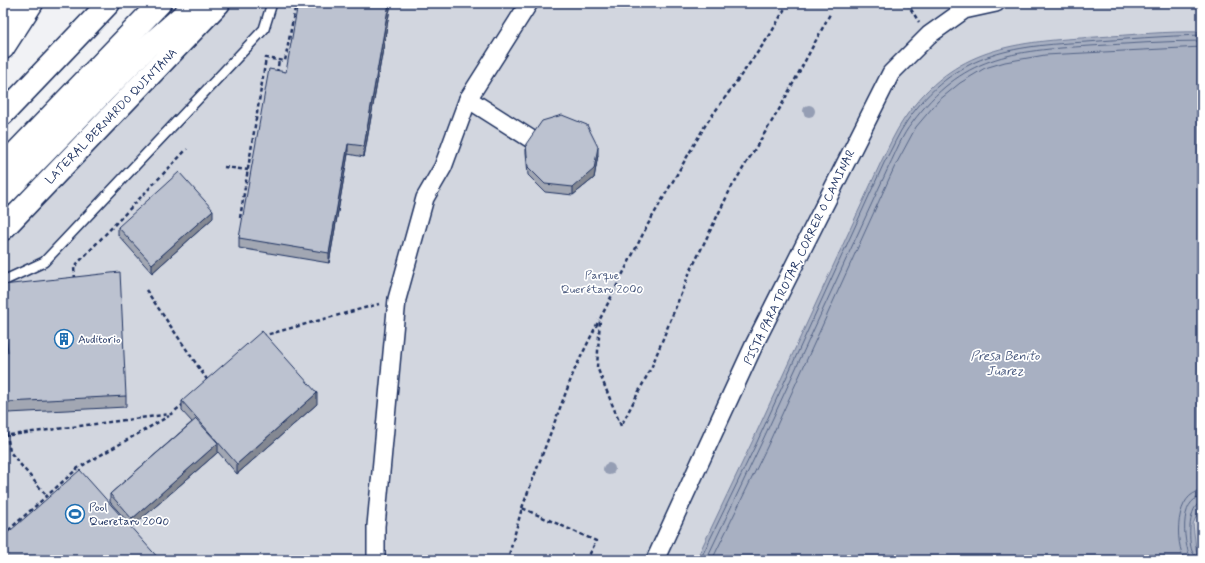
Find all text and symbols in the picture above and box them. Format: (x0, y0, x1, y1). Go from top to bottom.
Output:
street label: LATERAL BERNARDO QUINTANA (42, 45, 181, 188)
street label: PISTA PARA TROTAR, CORRER O CAMINAR (741, 147, 859, 368)
park label: Parque Querétaro 2000 (561, 268, 644, 298)
building icon: Auditorio (53, 328, 75, 350)
place label: Auditorio (78, 332, 121, 348)
water label: Presa Benito Juarez (970, 348, 1040, 380)
place label: Pool Queretaro 2000 (89, 500, 169, 530)
sports icon: Pool Queretaro 2000 (64, 503, 86, 525)

